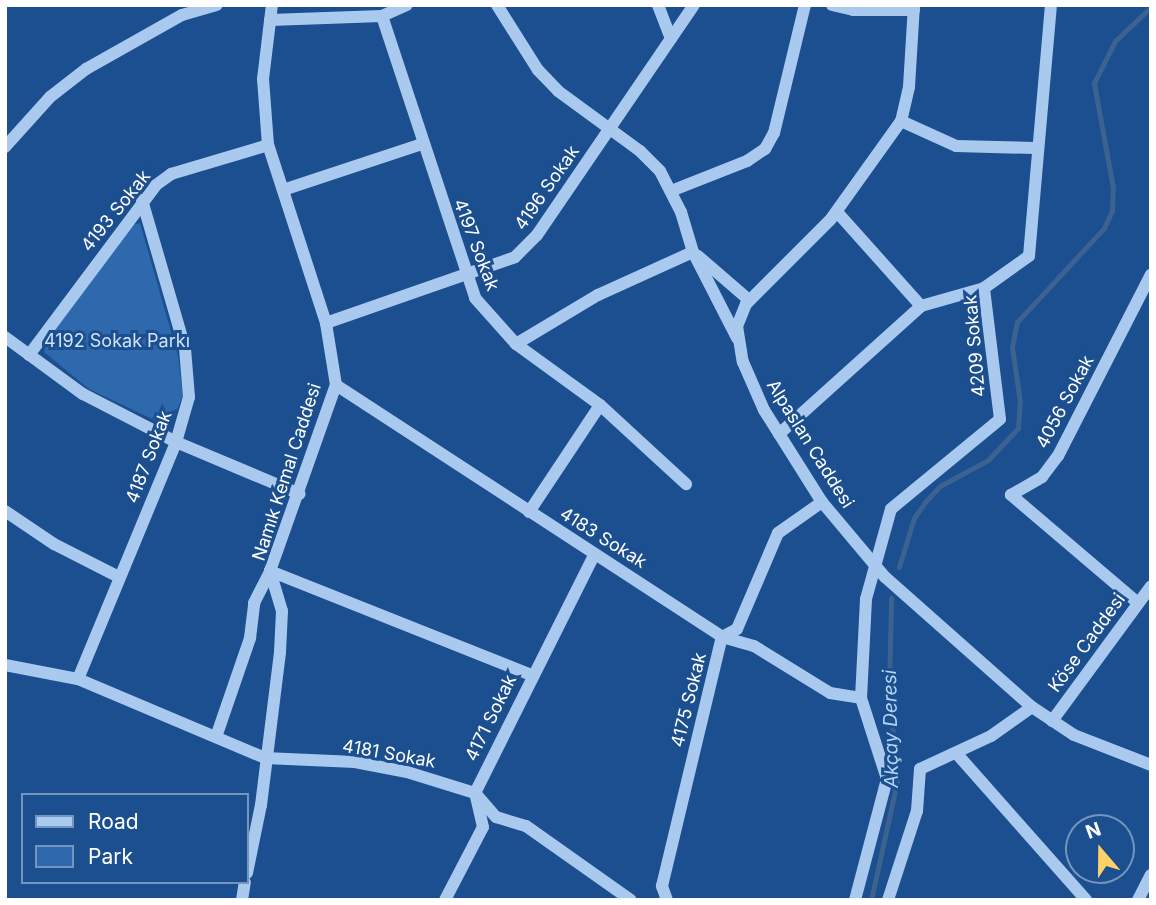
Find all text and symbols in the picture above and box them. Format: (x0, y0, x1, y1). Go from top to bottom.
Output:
street label: 4196 Sokak (510, 142, 584, 234)
street label: 4193 Sokak (77, 166, 155, 256)
street label: 4197 Sokak (449, 196, 503, 294)
street label: 4209 Sokak (960, 294, 990, 398)
park label: 4192 Sokak Parkı (44, 330, 190, 352)
street label: 4056 Sokak (1031, 352, 1099, 452)
street label: Alpaslan Caddesi (762, 376, 858, 512)
street label: Namık Kemal Caddesi (248, 380, 326, 564)
street label: 4187 Sokak (122, 408, 176, 506)
street label: 4183 Sokak (556, 503, 650, 573)
street label: Köse Caddesi (1044, 589, 1130, 697)
street label: 4175 Sokak (667, 650, 711, 750)
water label: Akçay Deresi (879, 670, 903, 788)
street label: 4171 Sokak (461, 671, 521, 765)
street label: 4181 Sokak (341, 735, 437, 773)
legend (21, 793, 248, 884)
text: Road (88, 809, 139, 834)
north arrow (1065, 814, 1135, 884)
text: N (1083, 817, 1104, 844)
text: Park (88, 844, 133, 869)

